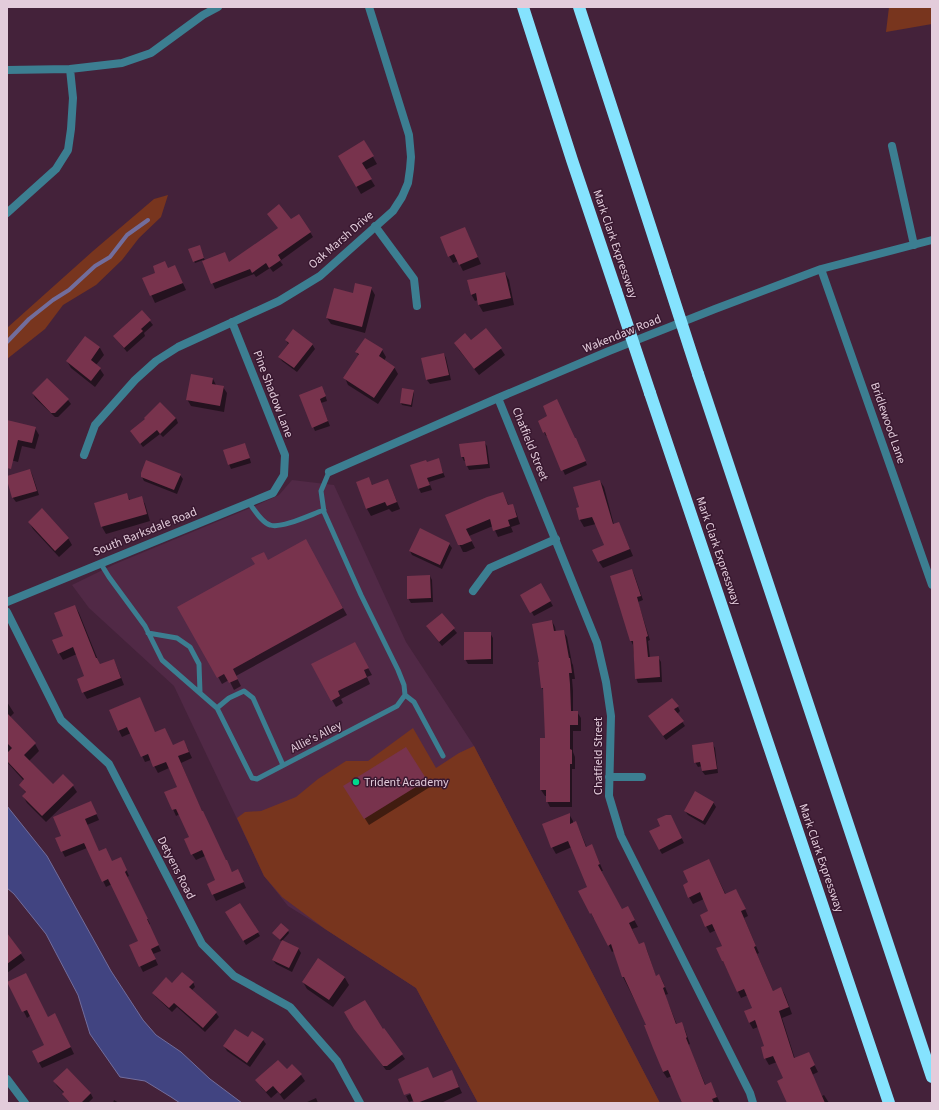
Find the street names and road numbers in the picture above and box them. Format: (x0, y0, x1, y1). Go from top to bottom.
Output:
street label: Mark Clark Expressway (588, 187, 642, 301)
street label: Oak Marsh Drive (305, 207, 377, 273)
street label: Wakendaw Road (580, 311, 664, 357)
street label: Pine Shadow Lane (249, 348, 297, 440)
street label: Bridlewood Lane (866, 380, 910, 466)
street label: Chatfield Street (508, 405, 552, 483)
street label: Mark Clark Expressway (691, 494, 745, 608)
street label: South Barksdale Road (91, 503, 199, 561)
street label: Allie's Alley (287, 717, 345, 757)
street label: Chatfield Street (590, 717, 607, 795)
street label: Mark Clark Expressway (794, 801, 848, 915)
street label: Detyens Road (153, 834, 199, 902)

